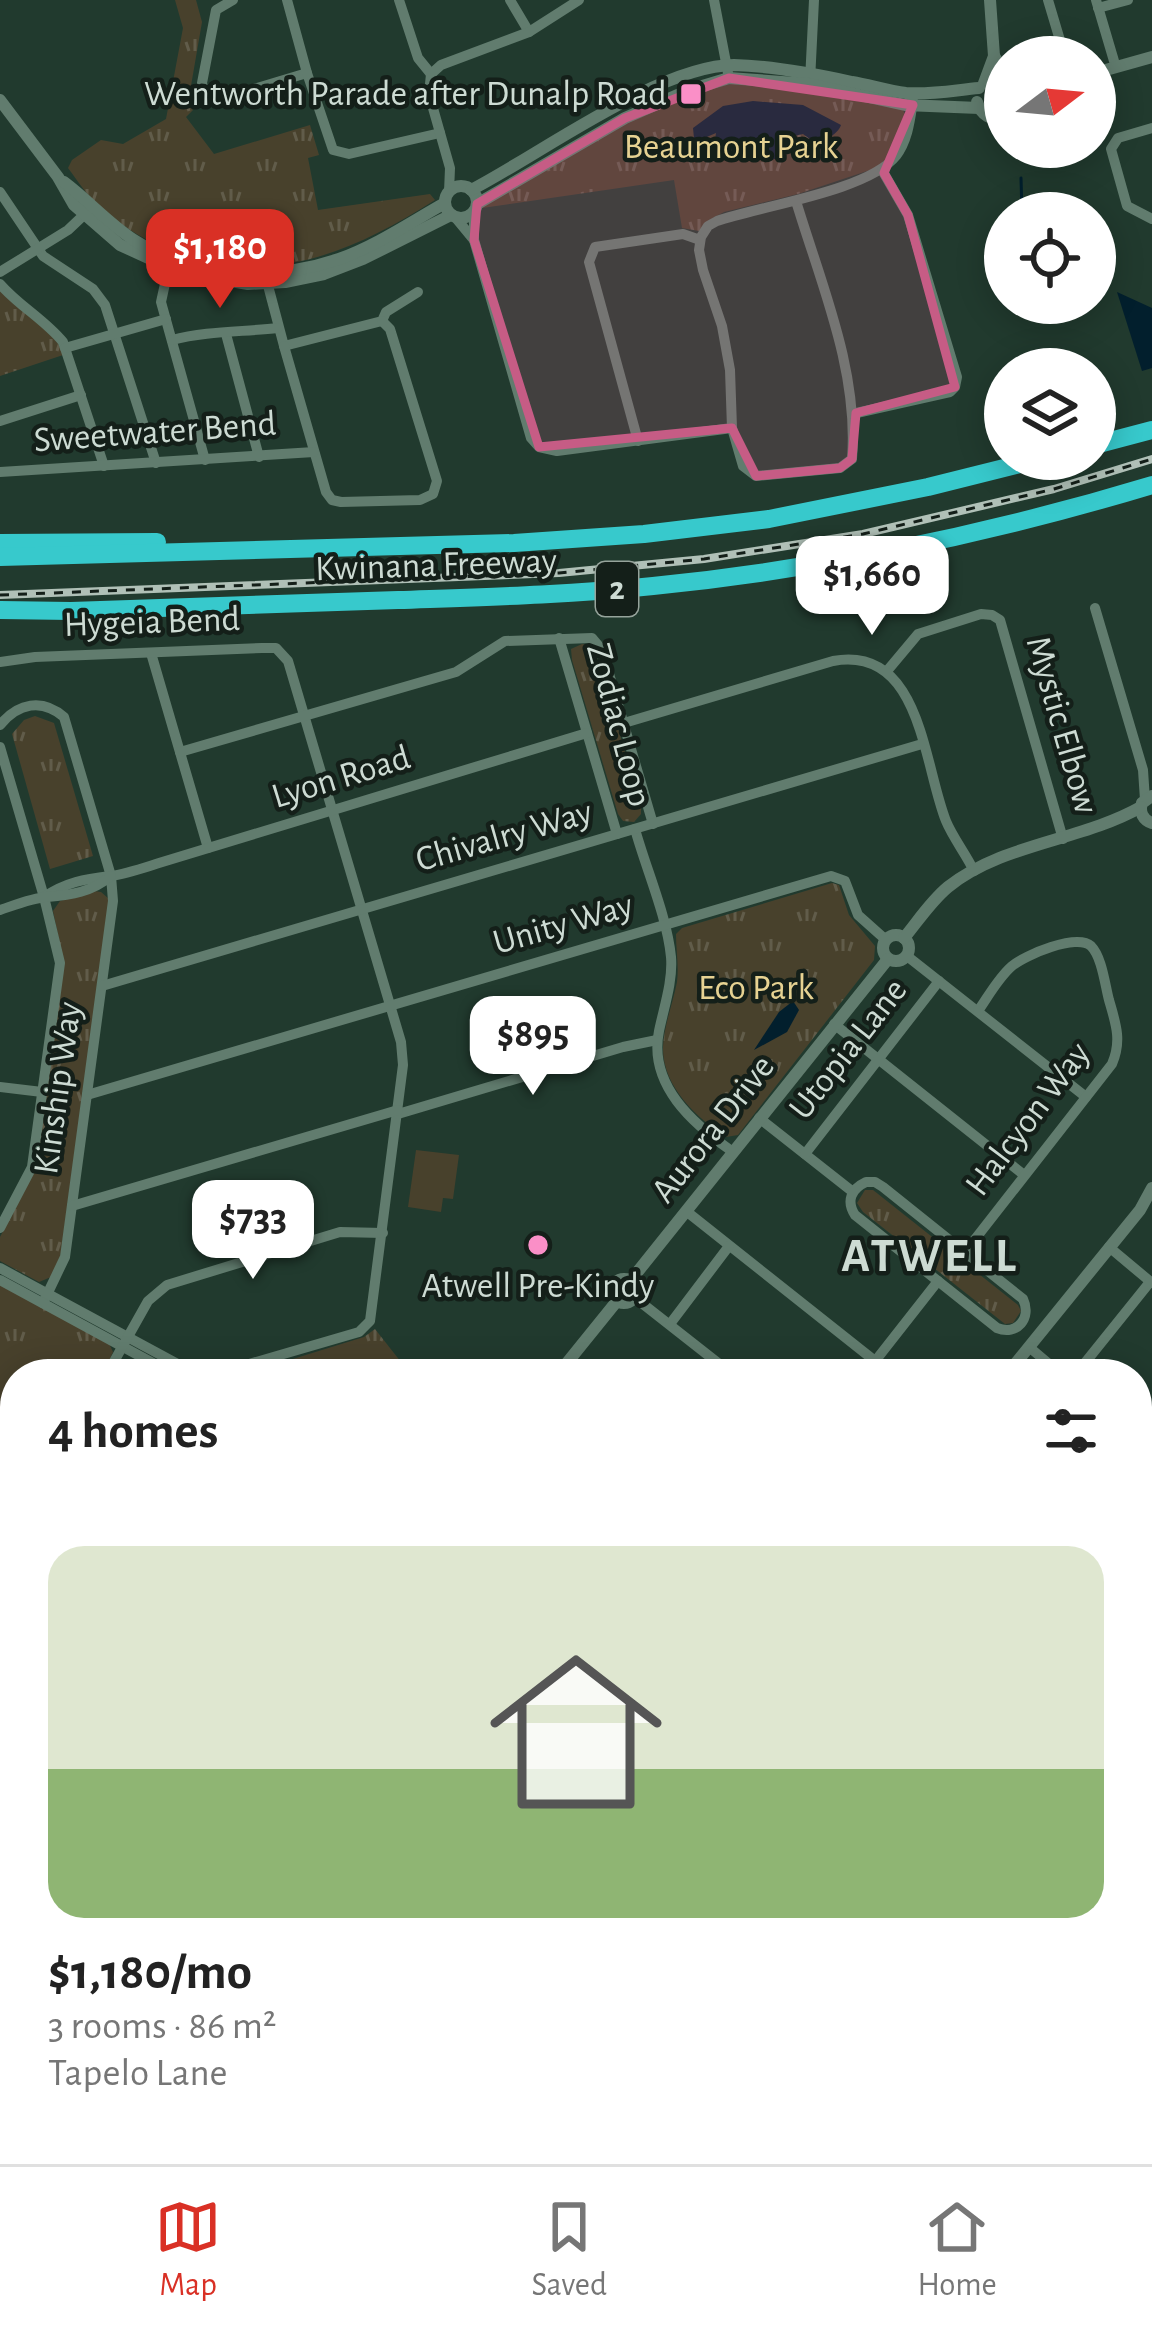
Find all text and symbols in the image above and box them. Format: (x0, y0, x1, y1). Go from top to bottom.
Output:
north arrow (984, 36, 1116, 168)
map controls (984, 36, 1116, 480)
place label: Wentworth Parade after Dunalp Road (144, 76, 667, 112)
marker: Wentworth Parade after Dunalp Road (678, 81, 704, 107)
park label: Beaumont Park (624, 129, 839, 165)
button: locate (984, 192, 1116, 324)
pin: $1,180 (122, 209, 318, 311)
text: $1,180 (173, 228, 267, 267)
button: layers (984, 348, 1116, 480)
street label: Sweetwater Bend (33, 406, 277, 458)
pin: $1,660 (774, 536, 970, 638)
street label: Kwinana Freeway (314, 543, 558, 587)
text: $1,660 (823, 555, 921, 594)
road number: 2 (596, 562, 638, 616)
street label: Hygeia Bend (63, 601, 241, 643)
street label: Mystic Elbow (1020, 632, 1104, 818)
street label: Zodiac Loop (580, 639, 658, 811)
street label: Lyon Road (268, 739, 414, 815)
street label: Chivalry Way (412, 794, 596, 878)
street label: Unity Way (489, 887, 637, 961)
park label: Eco Park (698, 970, 815, 1006)
street label: Utopia Lane (782, 972, 914, 1126)
pin: $895 (462, 996, 604, 1098)
street label: Kinship Way (28, 999, 88, 1177)
text: $895 (497, 1015, 569, 1054)
street label: Halcyon Way (959, 1036, 1097, 1202)
street label: Aurora Drive (645, 1049, 781, 1209)
pin: $733 (182, 1180, 324, 1282)
text: $733 (219, 1199, 287, 1238)
marker: Atwell Pre-Kindy (525, 1232, 551, 1258)
district label: ATWELL (841, 1233, 1019, 1281)
place label: Atwell Pre-Kindy (422, 1268, 655, 1304)
icon: filters (1038, 1398, 1104, 1464)
text: 4 homes (48, 1406, 218, 1457)
icon: home (468, 1624, 684, 1840)
text: $1,180/mo (48, 1947, 252, 1998)
text: 3 rooms · 86 m² (48, 2007, 276, 2046)
text: Tapelo Lane (48, 2054, 228, 2093)
tab: Map (155, 2194, 221, 2306)
tab: Saved (532, 2194, 607, 2306)
tab: Home (917, 2194, 997, 2306)

